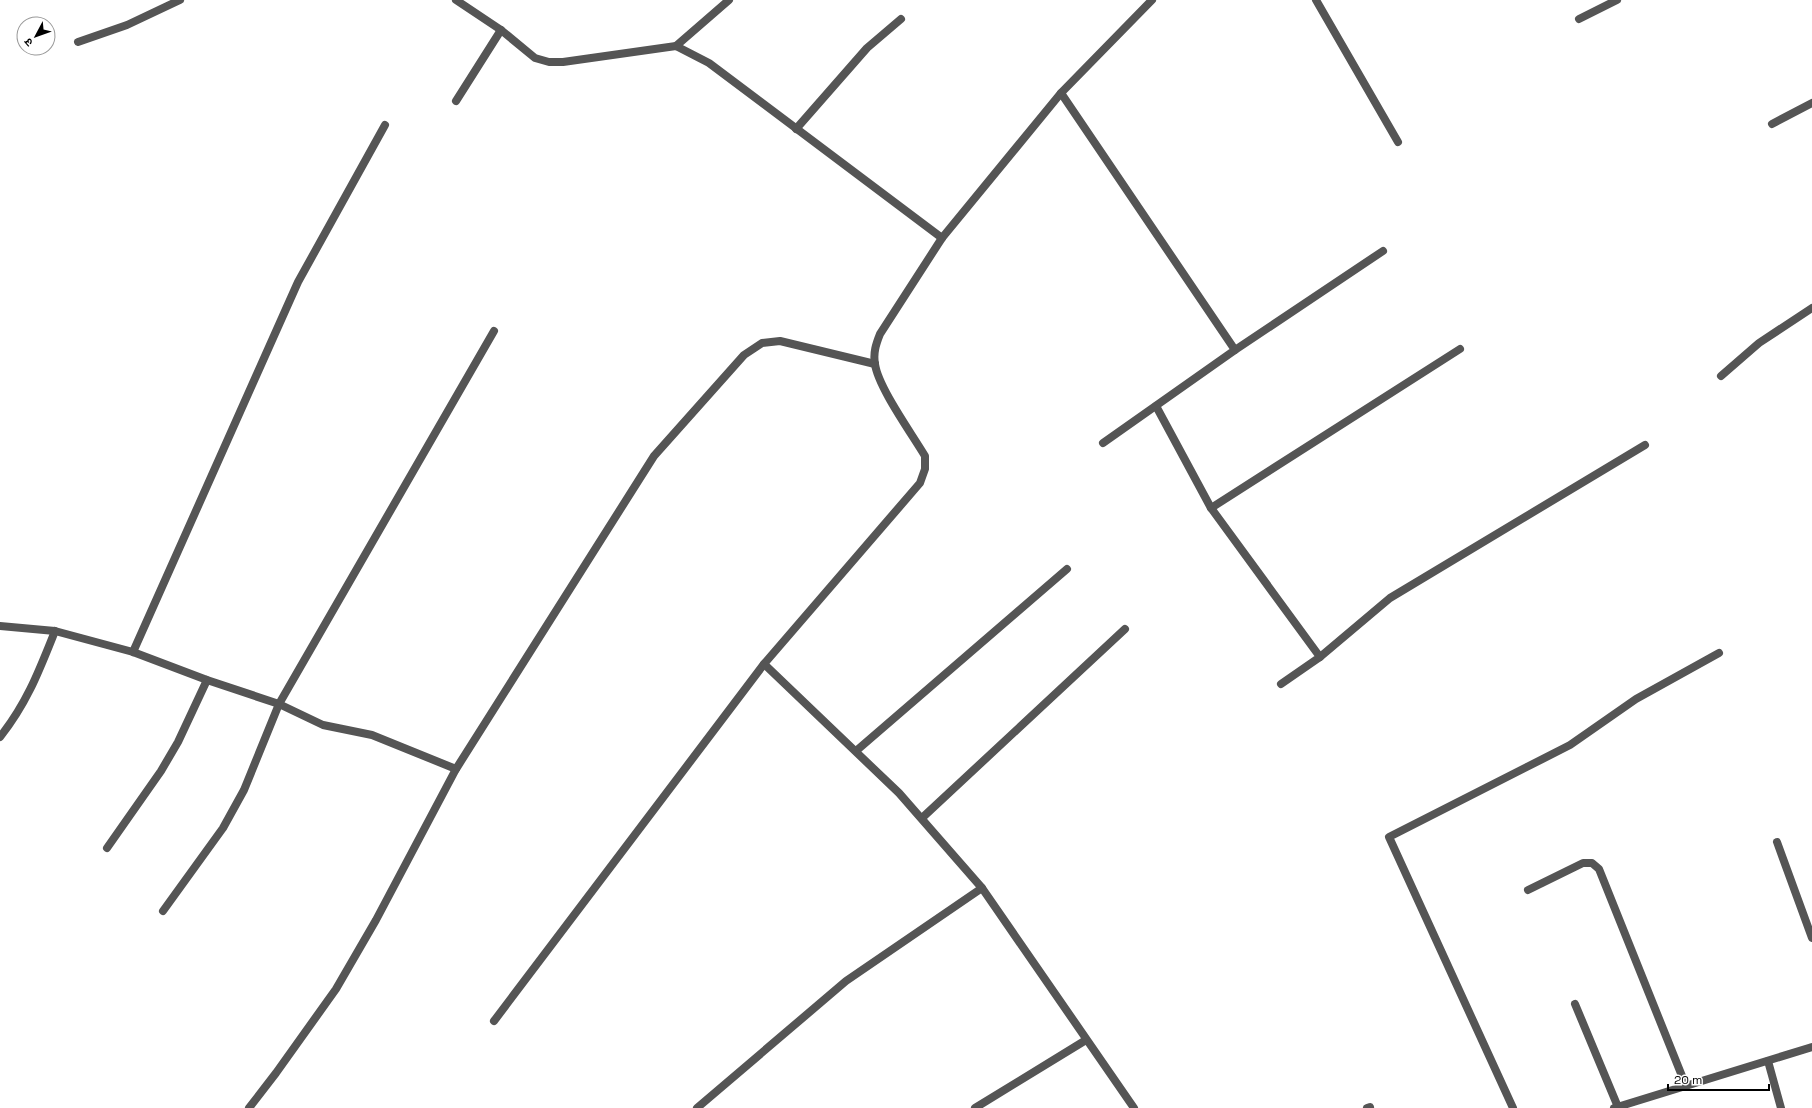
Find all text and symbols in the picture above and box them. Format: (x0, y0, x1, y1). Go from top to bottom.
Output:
north arrow (16, 16, 56, 56)
text: उ (21, 35, 36, 50)
scale bar (1668, 1066, 1769, 1092)
text: 20 m (1674, 1072, 1702, 1088)

